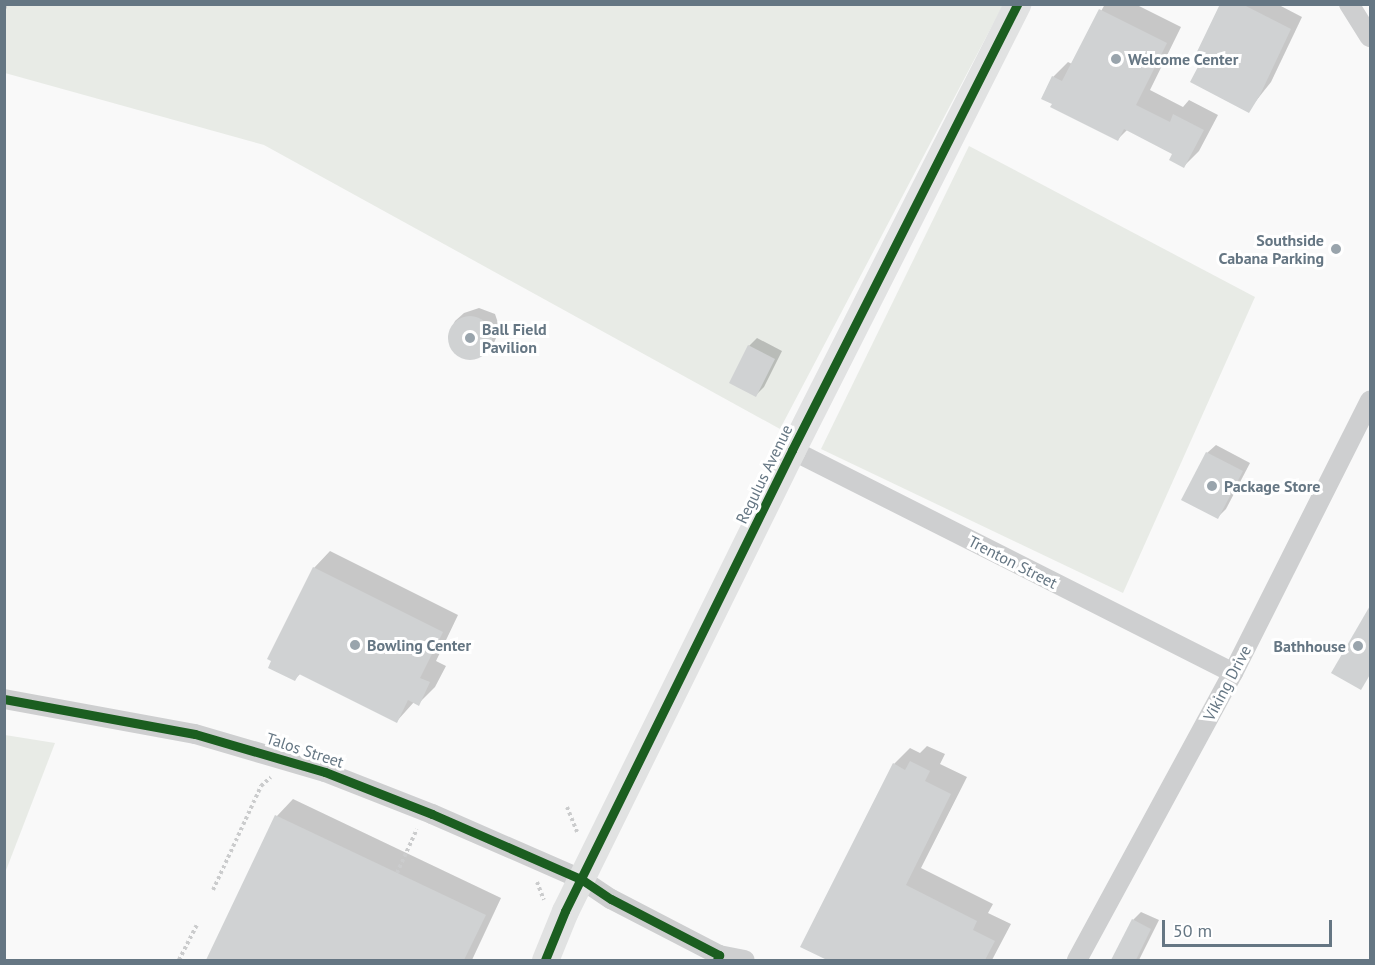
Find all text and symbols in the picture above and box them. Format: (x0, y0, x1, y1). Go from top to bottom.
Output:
place label: Welcome Center (1128, 49, 1239, 69)
marker: Welcome Center (1109, 52, 1123, 66)
place label: Southside Cabana Parking (1218, 230, 1324, 268)
marker: Southside Cabana Parking (1329, 242, 1343, 256)
place label: Ball Field Pavilion (482, 319, 547, 357)
marker: Ball Field Pavilion (463, 331, 477, 345)
street label: Regulus Avenue (732, 421, 796, 527)
place label: Package Store (1224, 476, 1320, 496)
marker: Package Store (1205, 479, 1219, 493)
street label: Trenton Street (965, 531, 1061, 593)
place label: Bowling Center (367, 635, 471, 655)
place label: Bathhouse (1274, 636, 1346, 656)
marker: Bowling Center (348, 638, 362, 652)
marker: Bathhouse (1351, 639, 1365, 653)
street label: Viking Drive (1199, 642, 1255, 724)
street label: Talos Street (264, 728, 346, 772)
scale bar (1165, 908, 1334, 946)
text: 50 m (1173, 919, 1212, 942)

